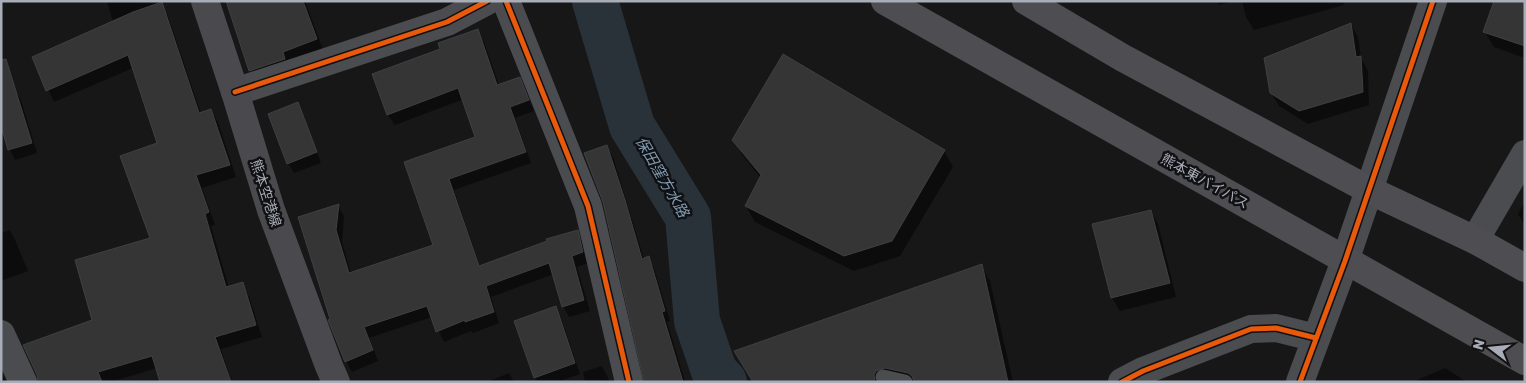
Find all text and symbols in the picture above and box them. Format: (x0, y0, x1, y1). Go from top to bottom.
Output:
water label: 保田窪方水路 (632, 134, 693, 222)
street label: 熊本東バイパス (1158, 150, 1252, 213)
street label: 熊本空港線 (247, 157, 284, 229)
north arrow (1466, 323, 1516, 373)
text: N (1469, 337, 1489, 352)

